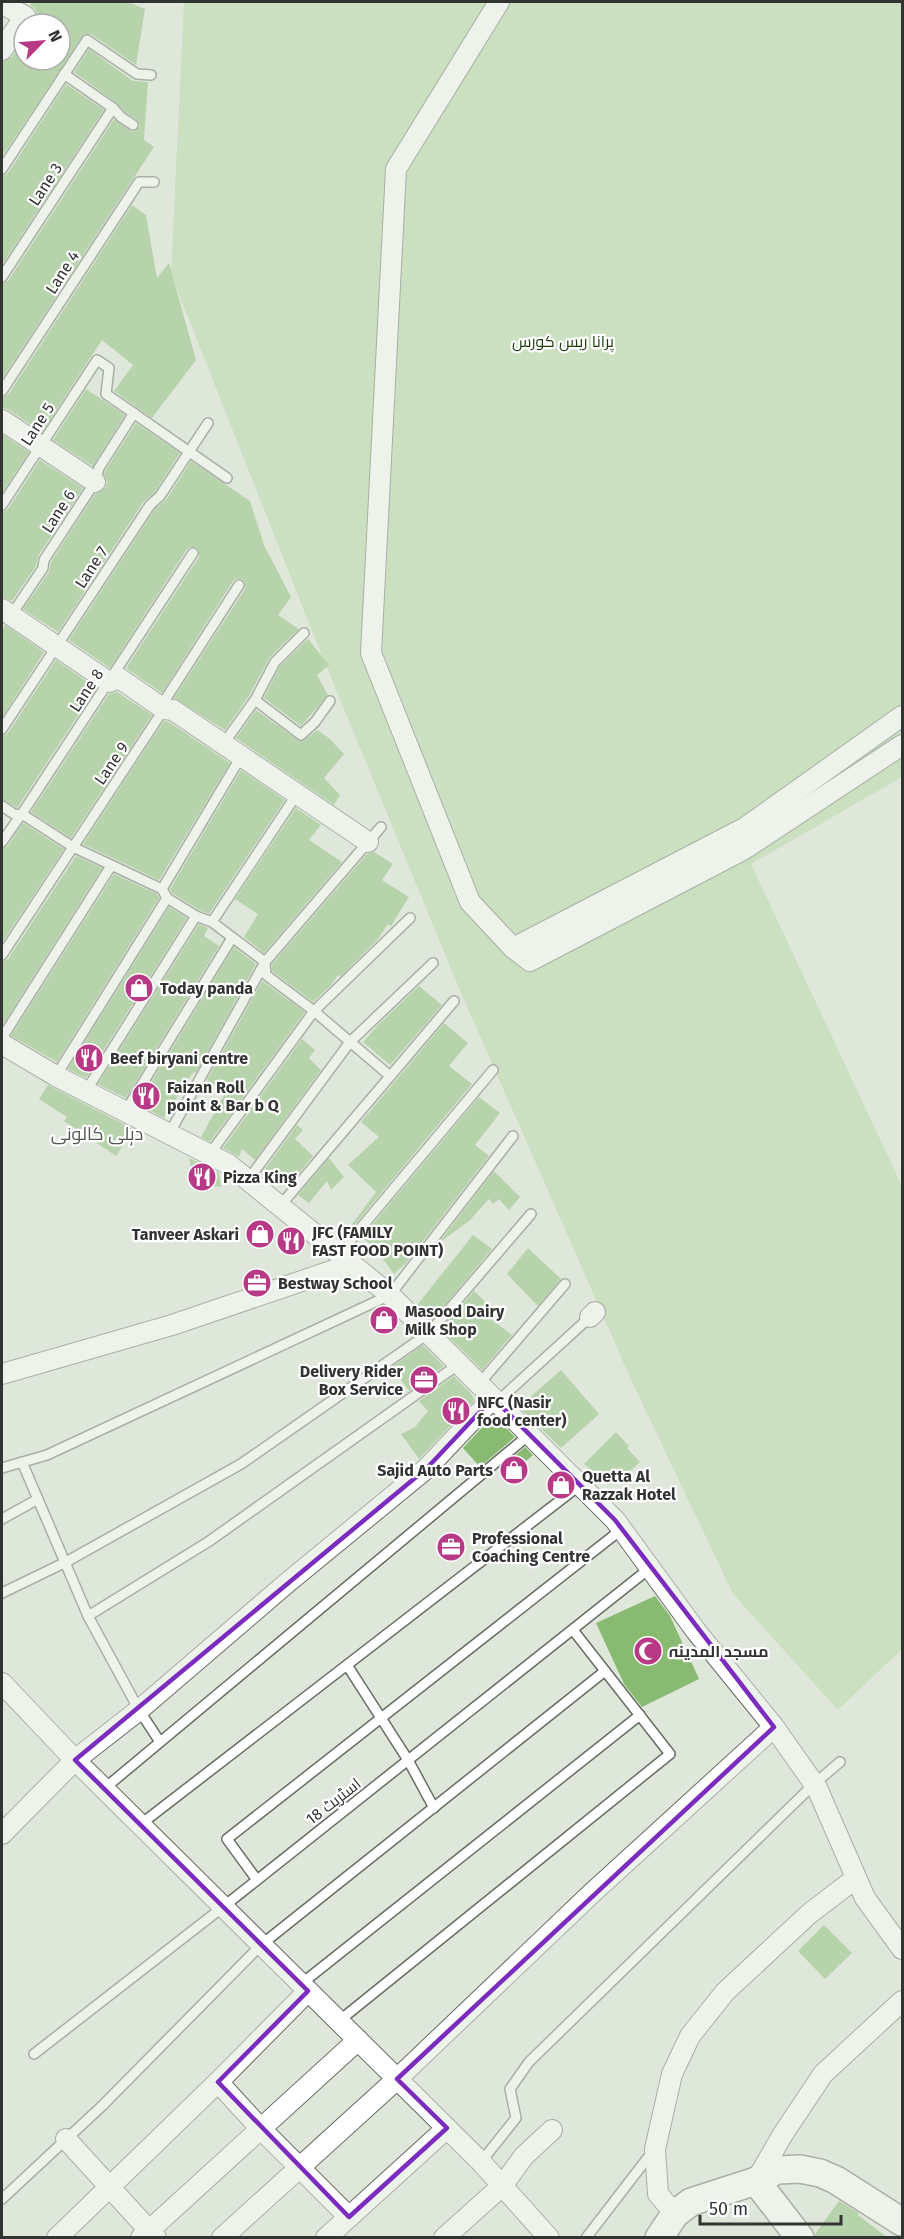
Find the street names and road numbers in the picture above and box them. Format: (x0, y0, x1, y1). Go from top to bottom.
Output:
street label: Lane 3 (25, 159, 66, 209)
street label: Lane 4 (42, 247, 84, 297)
street label: Lane 5 (17, 399, 58, 449)
street label: Lane 6 (38, 486, 79, 536)
street label: Lane 7 (71, 543, 112, 592)
street label: Lane 8 (65, 665, 107, 715)
street label: Lane 9 (90, 738, 133, 788)
street label: اسٹریٹ 18 (302, 1774, 365, 1829)

